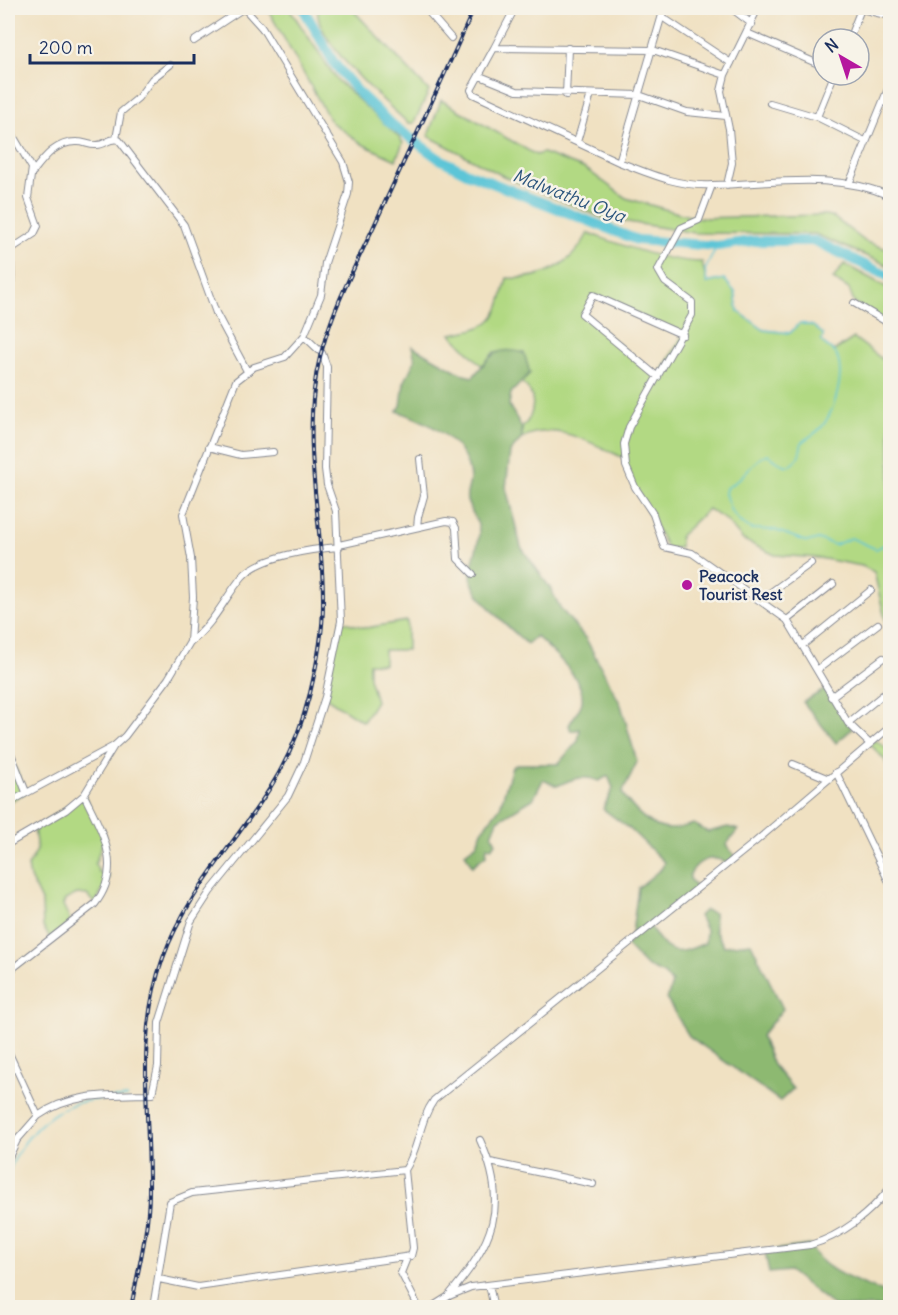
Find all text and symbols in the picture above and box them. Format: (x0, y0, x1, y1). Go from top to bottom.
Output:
scale bar (30, 27, 194, 65)
north arrow (811, 27, 871, 87)
text: N (821, 34, 842, 57)
text: 200 m (39, 36, 93, 59)
water label: Malwathu Oya (510, 164, 630, 228)
place label: Peacock Tourist Rest (699, 566, 783, 604)
marker: Peacock Tourist Rest (680, 578, 694, 592)

